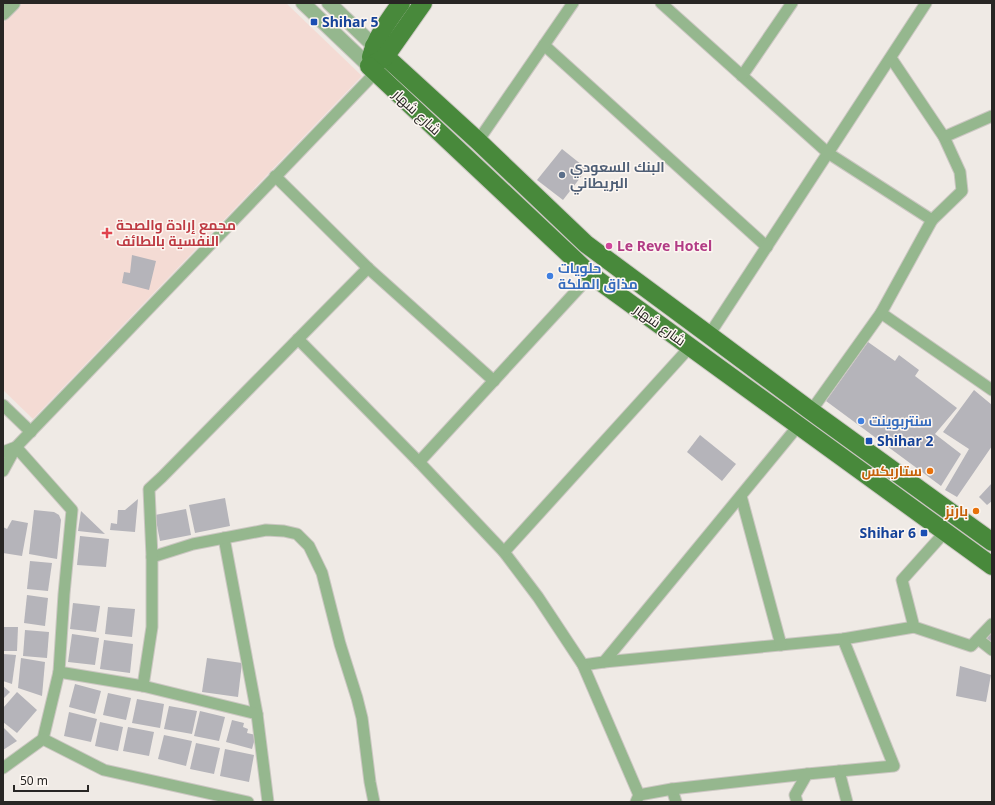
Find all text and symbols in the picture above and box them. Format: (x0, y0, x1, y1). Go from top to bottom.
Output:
place label: Shihar 5 (322, 12, 378, 31)
marker: Shihar 5 (309, 17, 319, 27)
street label: شارع شهار (388, 84, 446, 139)
place label: البنك السعودي البريطاني (570, 157, 665, 195)
marker: البنك السعودي البريطاني (557, 170, 567, 180)
place label: مجمع إرادة والصحة النفسية بالطائف (116, 215, 236, 250)
marker: مجمع إرادة والصحة النفسية بالطائف (101, 227, 113, 239)
place label: Le Reve Hotel (617, 236, 712, 255)
marker: Le Reve Hotel (604, 241, 614, 251)
place label: حلويات مذاق الملكة (558, 258, 638, 293)
marker: حلويات مذاق الملكة (545, 271, 555, 281)
street label: شارع شهار (630, 299, 690, 350)
place label: سنتربوينت (869, 411, 932, 430)
marker: سنتربوينت (856, 416, 866, 426)
place label: Shihar 2 (877, 431, 933, 450)
marker: Shihar 2 (864, 436, 874, 446)
place label: ستاربكس (862, 461, 922, 480)
marker: ستاربكس (925, 466, 935, 476)
place label: بارنز (944, 501, 968, 520)
marker: بارنز (971, 506, 981, 516)
place label: Shihar 6 (860, 523, 916, 542)
marker: Shihar 6 (919, 528, 929, 538)
scale bar (14, 767, 88, 793)
text: 50 m (20, 772, 48, 789)

